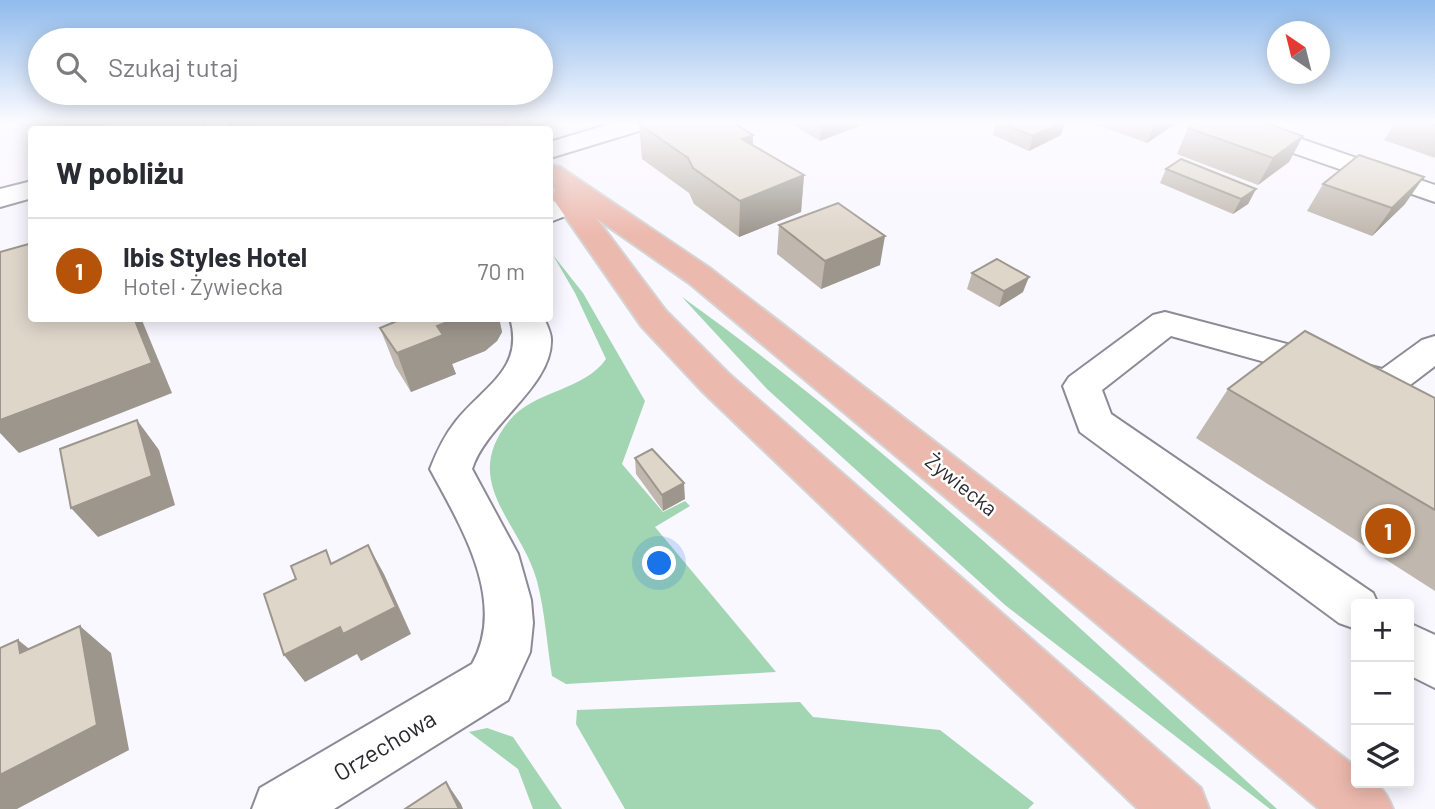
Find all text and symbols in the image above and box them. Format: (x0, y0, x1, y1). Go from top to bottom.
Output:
north arrow (1267, 21, 1330, 84)
search box (28, 28, 553, 105)
icon: search (52, 48, 90, 86)
text: Szukaj tutaj (108, 51, 239, 82)
text: W pobliżu (56, 154, 184, 190)
text: Ibis Styles Hotel (123, 241, 307, 272)
text: 1 (75, 257, 83, 285)
text: 70 m (478, 257, 525, 285)
text: Hotel · Żywiecka (123, 272, 283, 300)
street label: Żywiecka (921, 447, 1003, 520)
pin: 1 (1365, 505, 1411, 557)
your location (642, 546, 676, 580)
map controls (1351, 599, 1414, 788)
button: + (1351, 599, 1414, 662)
button: − (1351, 662, 1414, 725)
street label: Orzechowa (328, 703, 441, 787)
button: layers (1351, 725, 1414, 788)

